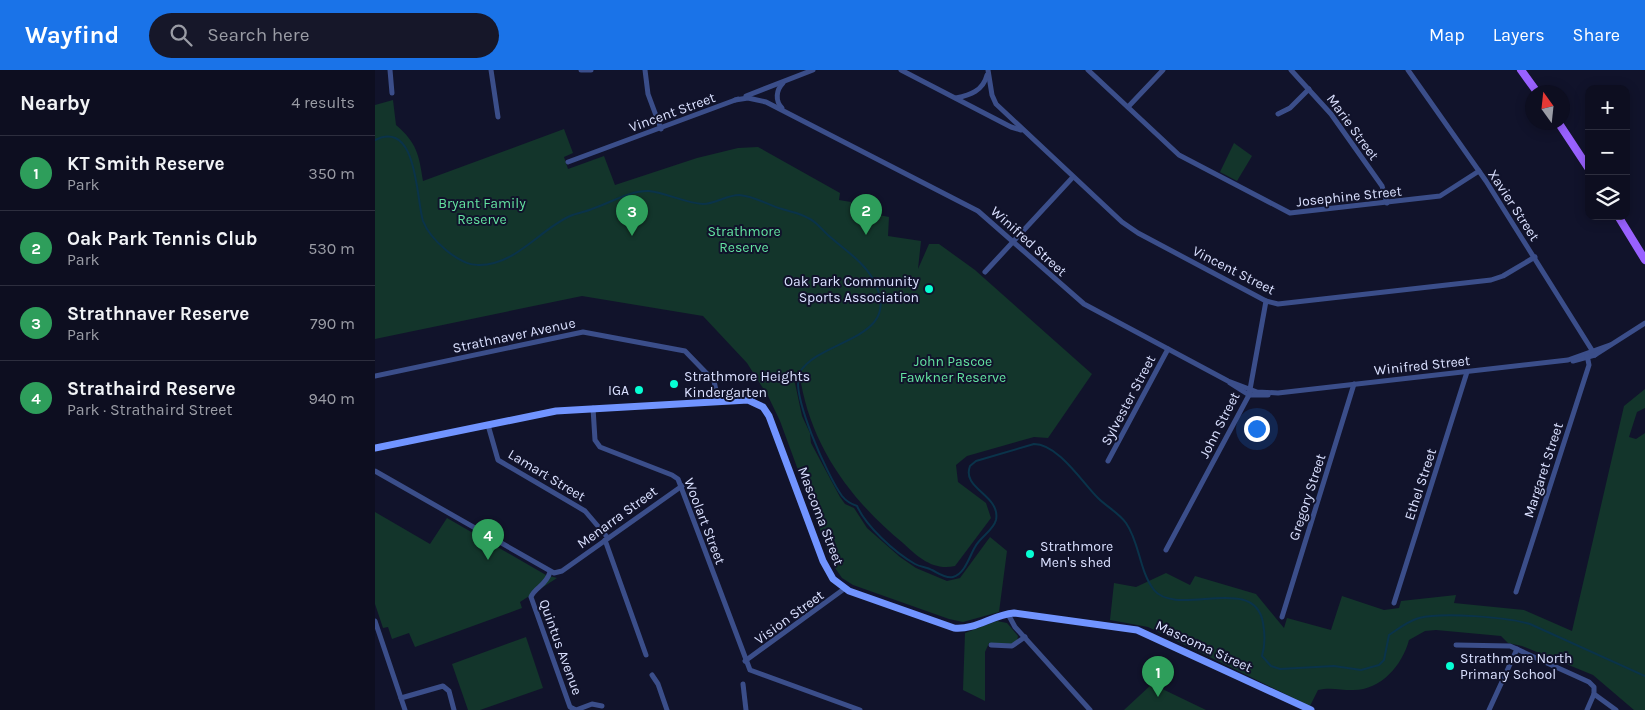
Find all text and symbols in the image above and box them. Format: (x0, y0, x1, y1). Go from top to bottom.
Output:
search box (149, 13, 499, 58)
text: Wayfind (25, 21, 119, 49)
icon: search (167, 21, 195, 49)
text: Search here (207, 24, 309, 46)
text: Map (1429, 24, 1465, 46)
text: Layers (1493, 24, 1545, 46)
text: Share (1573, 24, 1620, 46)
north arrow (1525, 85, 1570, 130)
map controls (1585, 85, 1630, 220)
button: + (1585, 85, 1630, 130)
street label: Vincent Street (627, 89, 718, 136)
text: Nearby (20, 91, 90, 115)
street label: Marie Street (1323, 91, 1382, 164)
text: 4 results (291, 93, 355, 112)
button: − (1585, 130, 1630, 175)
text: KT Smith Reserve (67, 153, 225, 175)
text: 1 (33, 164, 39, 183)
text: 350 m (308, 164, 355, 183)
street label: Xavier Street (1484, 166, 1543, 244)
text: Park (67, 175, 99, 194)
button: layers (1585, 175, 1630, 220)
street label: Josephine Street (1295, 183, 1403, 210)
pin: 2 (850, 194, 882, 235)
park label: Bryant Family Reserve (438, 195, 526, 228)
pin: 3 (616, 195, 648, 236)
street label: Winifred Street (987, 203, 1070, 280)
park label: Strathmore Reserve (707, 223, 781, 256)
text: Oak Park Tennis Club (67, 228, 258, 250)
text: 2 (31, 239, 41, 258)
text: 530 m (308, 239, 355, 258)
street label: Vincent Street (1190, 242, 1278, 299)
text: Park (67, 250, 99, 269)
place label: Oak Park Community Sports Association (784, 273, 919, 306)
marker: Oak Park Community Sports Association (923, 283, 935, 295)
text: Strathnaver Reserve (67, 303, 249, 325)
text: 3 (31, 314, 41, 333)
text: 790 m (310, 314, 355, 333)
street label: Strathnaver Avenue (451, 314, 577, 357)
text: Park (67, 325, 99, 344)
street label: Sylvester Street (1098, 352, 1159, 448)
street label: Winifred Street (1373, 352, 1471, 379)
park label: John Pascoe Fawkner Reserve (900, 353, 1006, 386)
place label: Strathmore Heights Kindergarten (684, 368, 810, 401)
text: Strathaird Reserve (67, 378, 236, 400)
marker: Strathmore Heights Kindergarten (668, 378, 680, 390)
place label: IGA (608, 382, 629, 399)
marker: IGA (633, 384, 645, 396)
text: 4 (31, 389, 41, 408)
text: 940 m (309, 389, 355, 408)
street label: John Street (1196, 389, 1243, 461)
text: Park · Strathaird Street (67, 400, 232, 419)
your location (1244, 416, 1270, 442)
street label: Margaret Street (1520, 420, 1567, 520)
street label: Lamart Street (505, 446, 588, 505)
street label: Ethel Street (1401, 446, 1440, 522)
street label: Gregory Street (1285, 452, 1329, 543)
street label: Mascoma Street (794, 464, 847, 568)
street label: Woolart Street (680, 476, 729, 567)
street label: Menarra Street (574, 483, 661, 552)
pin: 4 (472, 519, 504, 560)
place label: Strathmore Men's shed (1040, 538, 1113, 571)
marker: Strathmore Men's shed (1024, 548, 1036, 560)
street label: Vision Street (751, 587, 827, 648)
street label: Quintus Avenue (535, 597, 586, 697)
street label: Mascoma Street (1153, 617, 1255, 676)
place label: Strathmore North Primary School (1460, 650, 1573, 683)
pin: 1 (1142, 656, 1174, 697)
marker: Strathmore North Primary School (1444, 660, 1456, 672)

